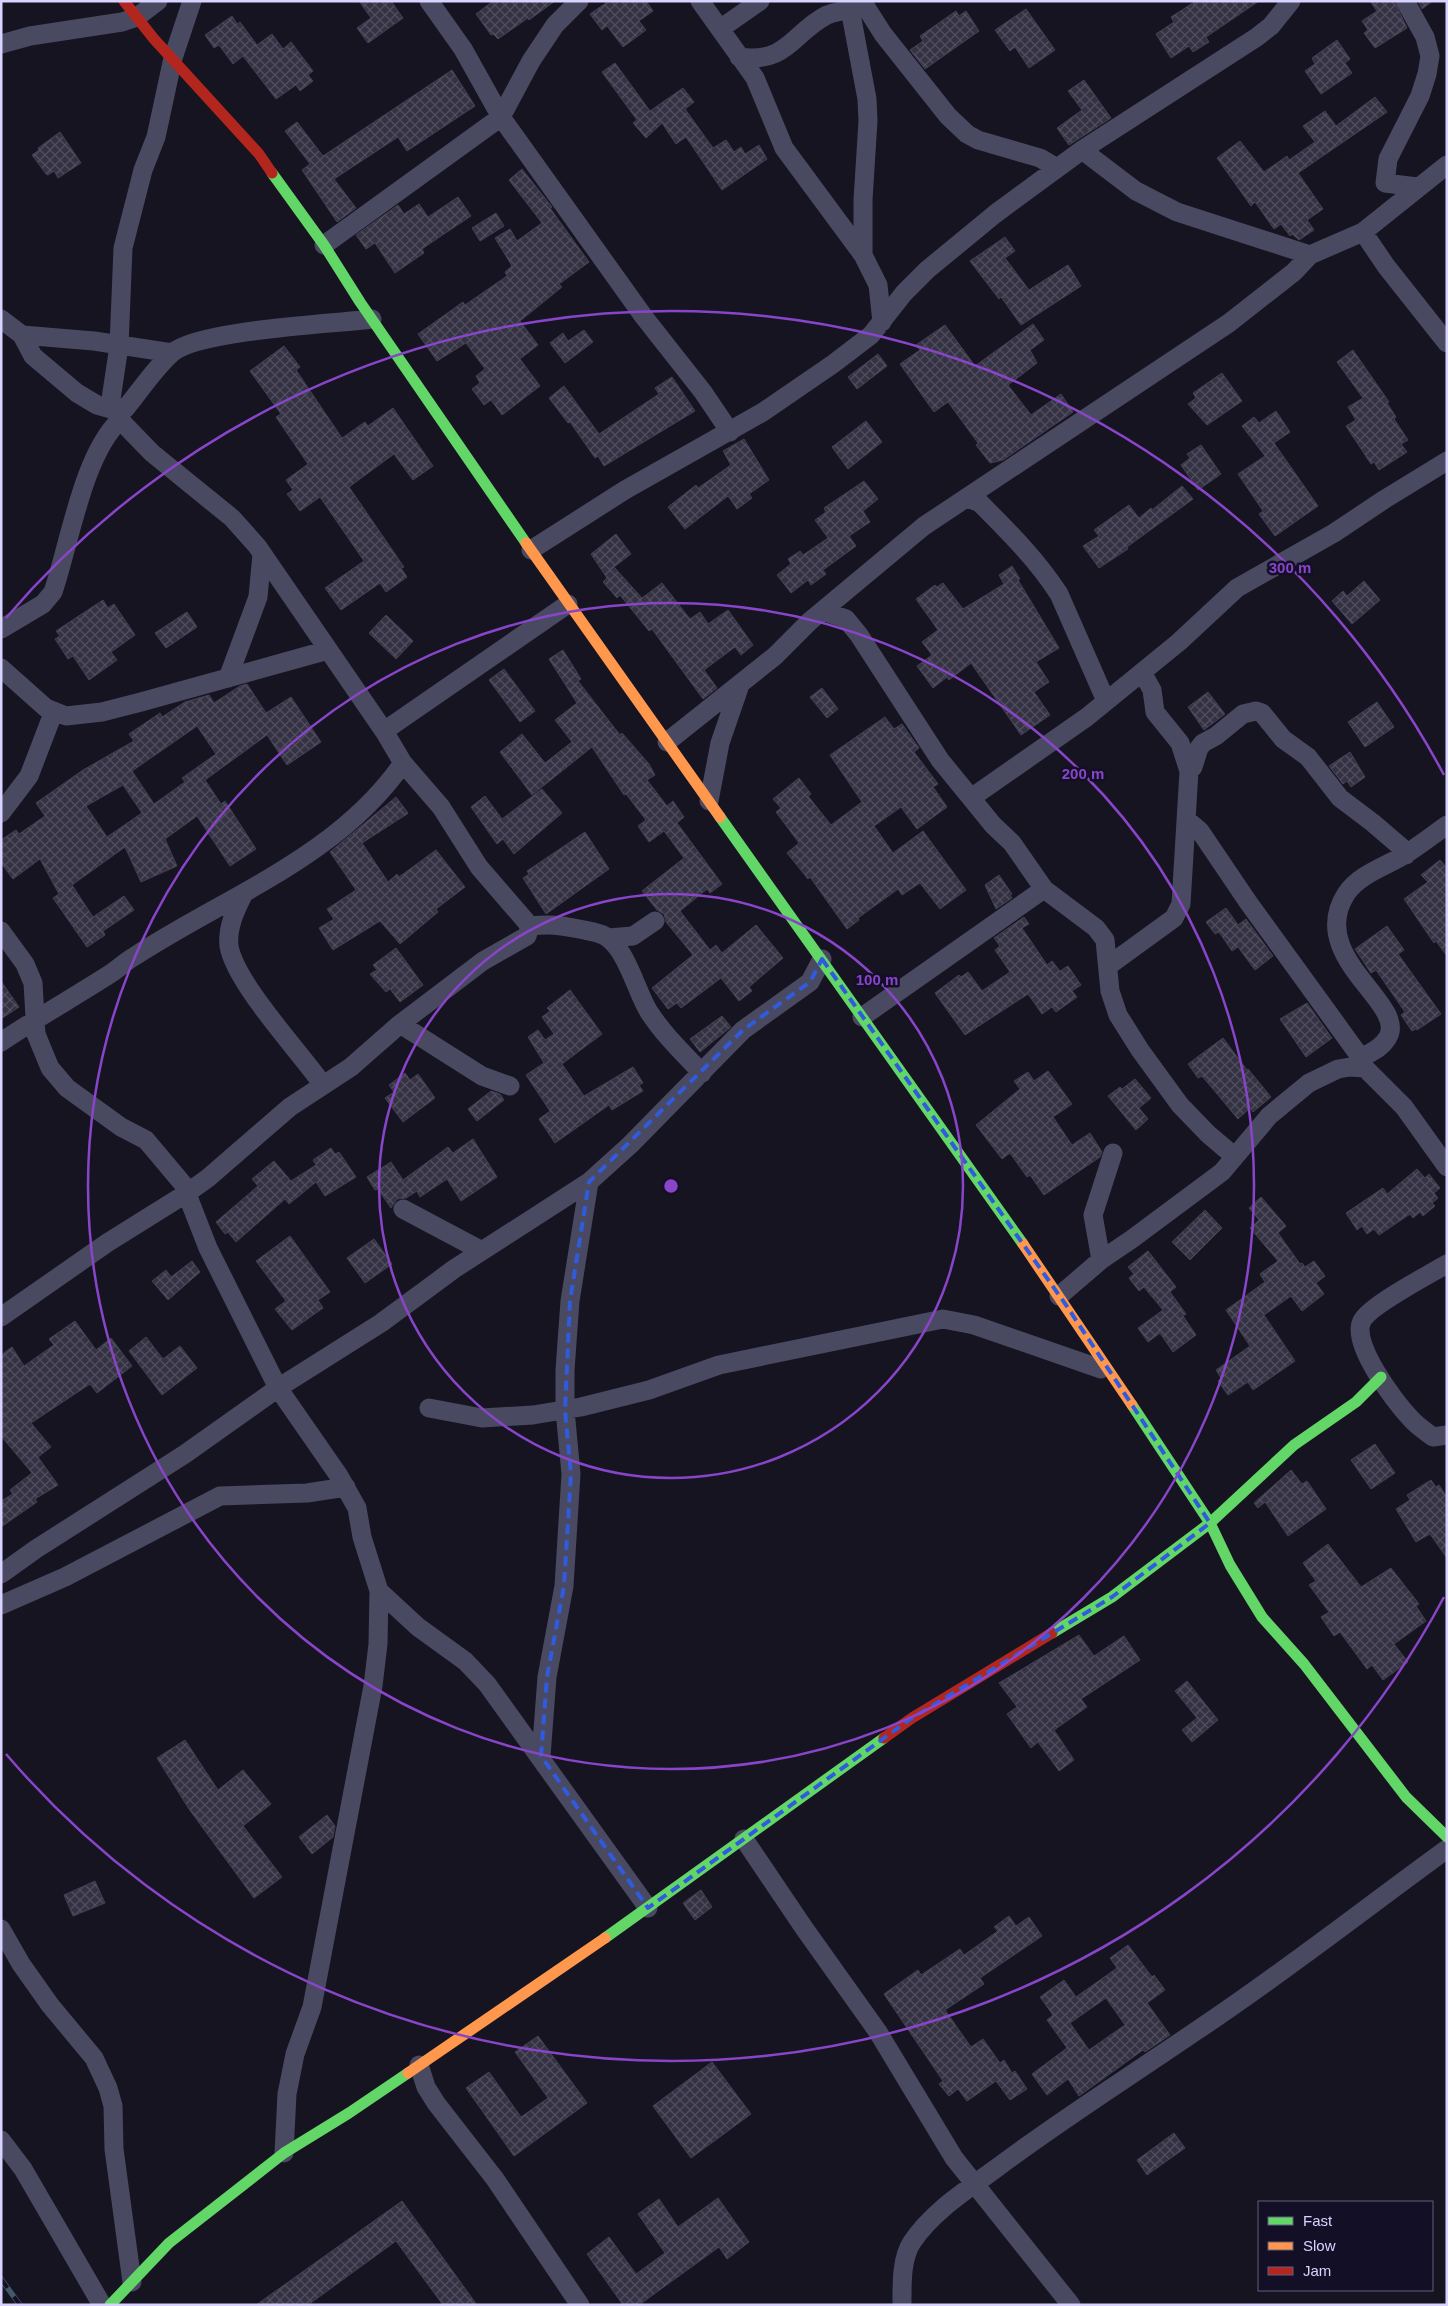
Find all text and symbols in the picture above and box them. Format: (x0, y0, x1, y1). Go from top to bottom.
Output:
text: 300 m (1269, 559, 1311, 576)
text: 200 m (1062, 765, 1104, 782)
text: 100 m (856, 971, 898, 988)
centre of rings (662, 1177, 680, 1195)
legend (1258, 2201, 1433, 2291)
text: Fast (1303, 2212, 1333, 2229)
text: Slow (1303, 2237, 1336, 2254)
text: Jam (1303, 2262, 1331, 2279)

